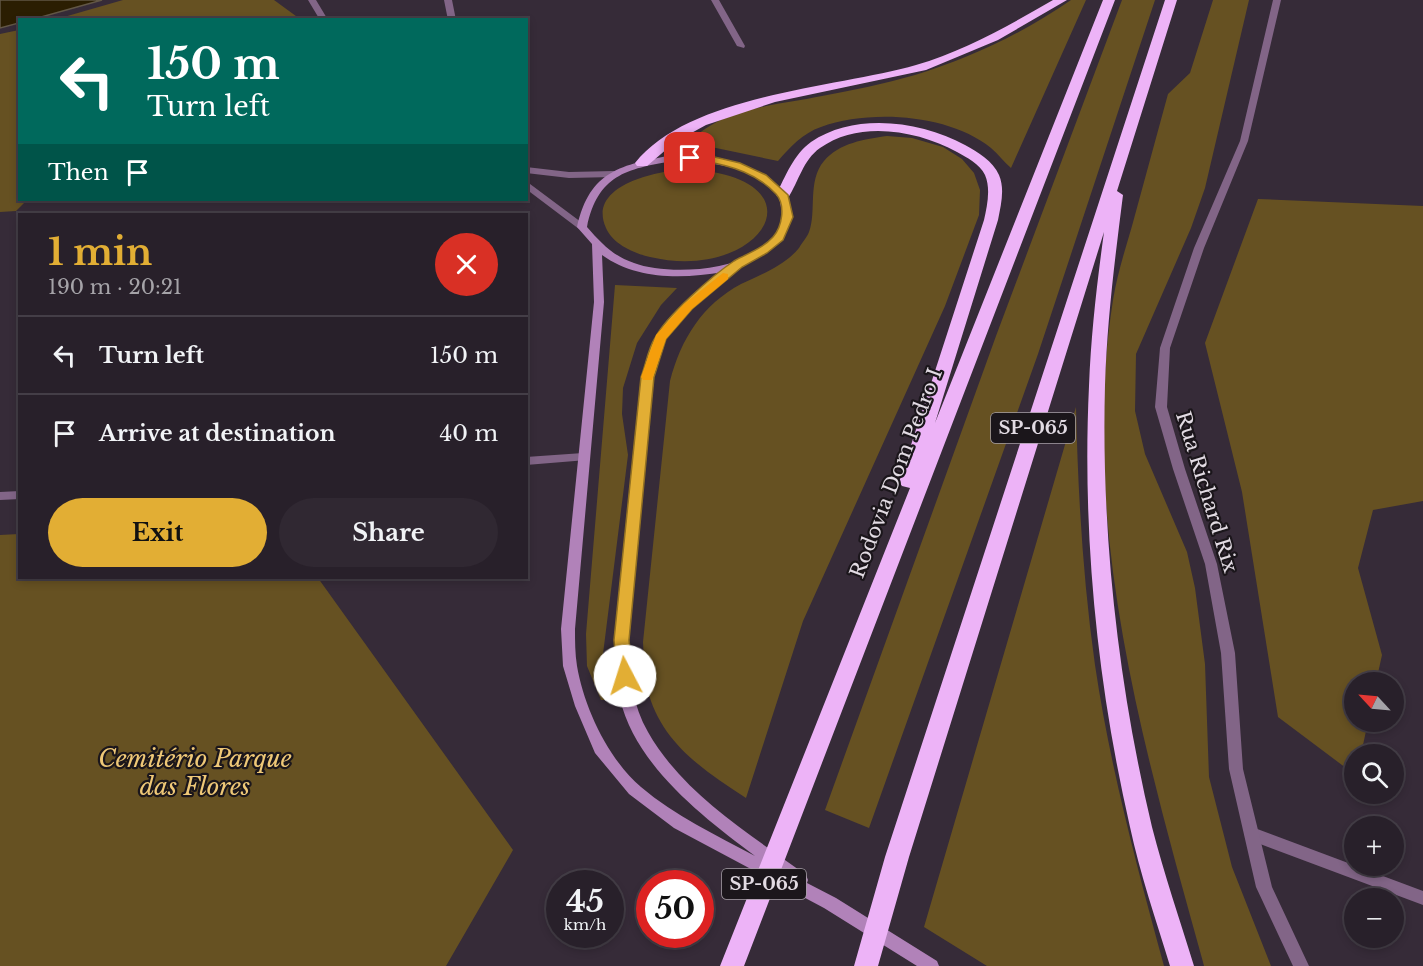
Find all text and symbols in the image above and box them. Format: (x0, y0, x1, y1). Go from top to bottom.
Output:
text: 150 m (147, 38, 280, 90)
icon: left (48, 42, 126, 120)
text: Turn left (147, 90, 270, 123)
pin (664, 132, 715, 183)
icon: arrive (673, 141, 706, 174)
icon: arrive (121, 156, 154, 189)
text: Then (48, 159, 109, 186)
text: 1 min (48, 230, 152, 275)
button: close (435, 233, 498, 296)
text: 190 m · 20:21 (48, 275, 182, 299)
icon: left (48, 339, 81, 372)
text: Turn left (99, 342, 204, 369)
text: 150 m (430, 342, 498, 369)
street label: Rodovia Dom Pedro I (845, 365, 947, 581)
street label: Rua Richard Rix (1171, 409, 1243, 575)
road number: SP-065 (991, 413, 1075, 443)
icon: arrive (48, 417, 81, 450)
text: Arrive at destination (99, 420, 336, 447)
text: 40 m (440, 420, 498, 447)
button: Exit (48, 498, 267, 567)
button: Share (279, 498, 498, 567)
position arrow (593, 644, 657, 708)
north arrow (1344, 672, 1404, 732)
map controls (1344, 672, 1404, 948)
park label: Cemitério Parque das Flores (98, 744, 292, 801)
button: search (1344, 744, 1404, 804)
button: + (1344, 816, 1404, 876)
road number: SP-065 (722, 869, 806, 899)
speed limit sign: 50 (636, 870, 714, 948)
text: 45 (566, 883, 604, 920)
button: − (1344, 888, 1404, 948)
text: km/h (564, 915, 606, 934)

